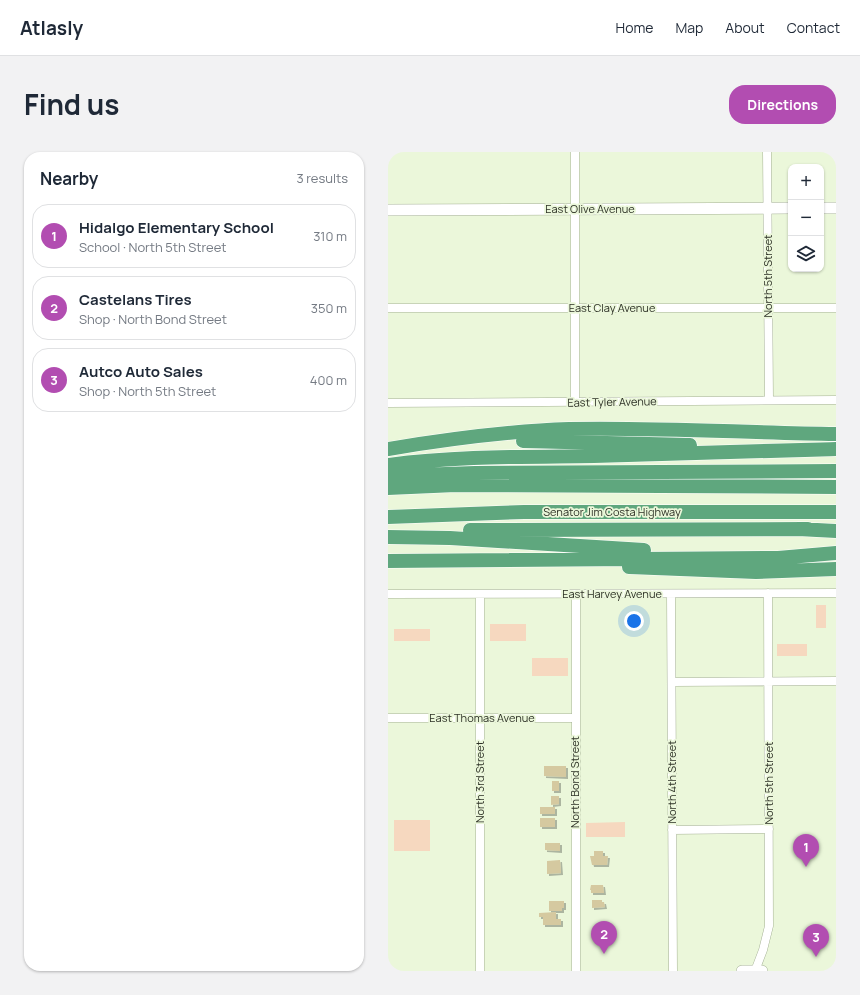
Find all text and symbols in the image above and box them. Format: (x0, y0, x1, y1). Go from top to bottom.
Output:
text: Atlasly (20, 15, 83, 41)
text: Home (616, 18, 653, 37)
text: Map (675, 18, 703, 37)
text: About (725, 18, 765, 37)
text: Contact (787, 18, 840, 37)
text: Find us (24, 85, 119, 123)
button: Directions (729, 85, 836, 124)
map controls (788, 164, 824, 272)
button: + (788, 164, 824, 200)
text: Nearby (40, 167, 98, 190)
text: 3 results (296, 169, 348, 187)
button: − (788, 200, 824, 236)
street label: East Olive Avenue (545, 201, 635, 216)
text: Hidalgo Elementary School (79, 217, 274, 238)
text: 1 (51, 227, 57, 245)
text: 310 m (313, 227, 347, 245)
street label: North 5th Street (760, 235, 775, 317)
button: layers (788, 236, 824, 272)
text: School · North 5th Street (79, 238, 227, 256)
text: Castelans Tires (79, 289, 192, 310)
text: 2 (50, 299, 58, 317)
text: 350 m (311, 299, 347, 317)
street label: East Clay Avenue (569, 300, 656, 315)
text: Shop · North Bond Street (79, 310, 227, 328)
text: Autco Auto Sales (79, 361, 203, 382)
text: 3 (50, 371, 58, 389)
text: 400 m (310, 371, 347, 389)
text: Shop · North 5th Street (79, 382, 216, 400)
street label: East Tyler Avenue (567, 393, 657, 410)
street label: Senator Jim Costa Highway (543, 504, 681, 519)
street label: East Harvey Avenue (562, 586, 662, 601)
your location (624, 611, 644, 631)
street label: East Thomas Avenue (429, 710, 535, 725)
street label: North Bond Street (567, 736, 582, 828)
street label: North 4th Street (664, 740, 679, 824)
street label: North 3rd Street (472, 741, 487, 823)
street label: North 5th Street (761, 742, 776, 824)
pin: 1 (793, 834, 819, 867)
pin: 2 (591, 921, 617, 954)
pin: 3 (803, 924, 829, 957)

